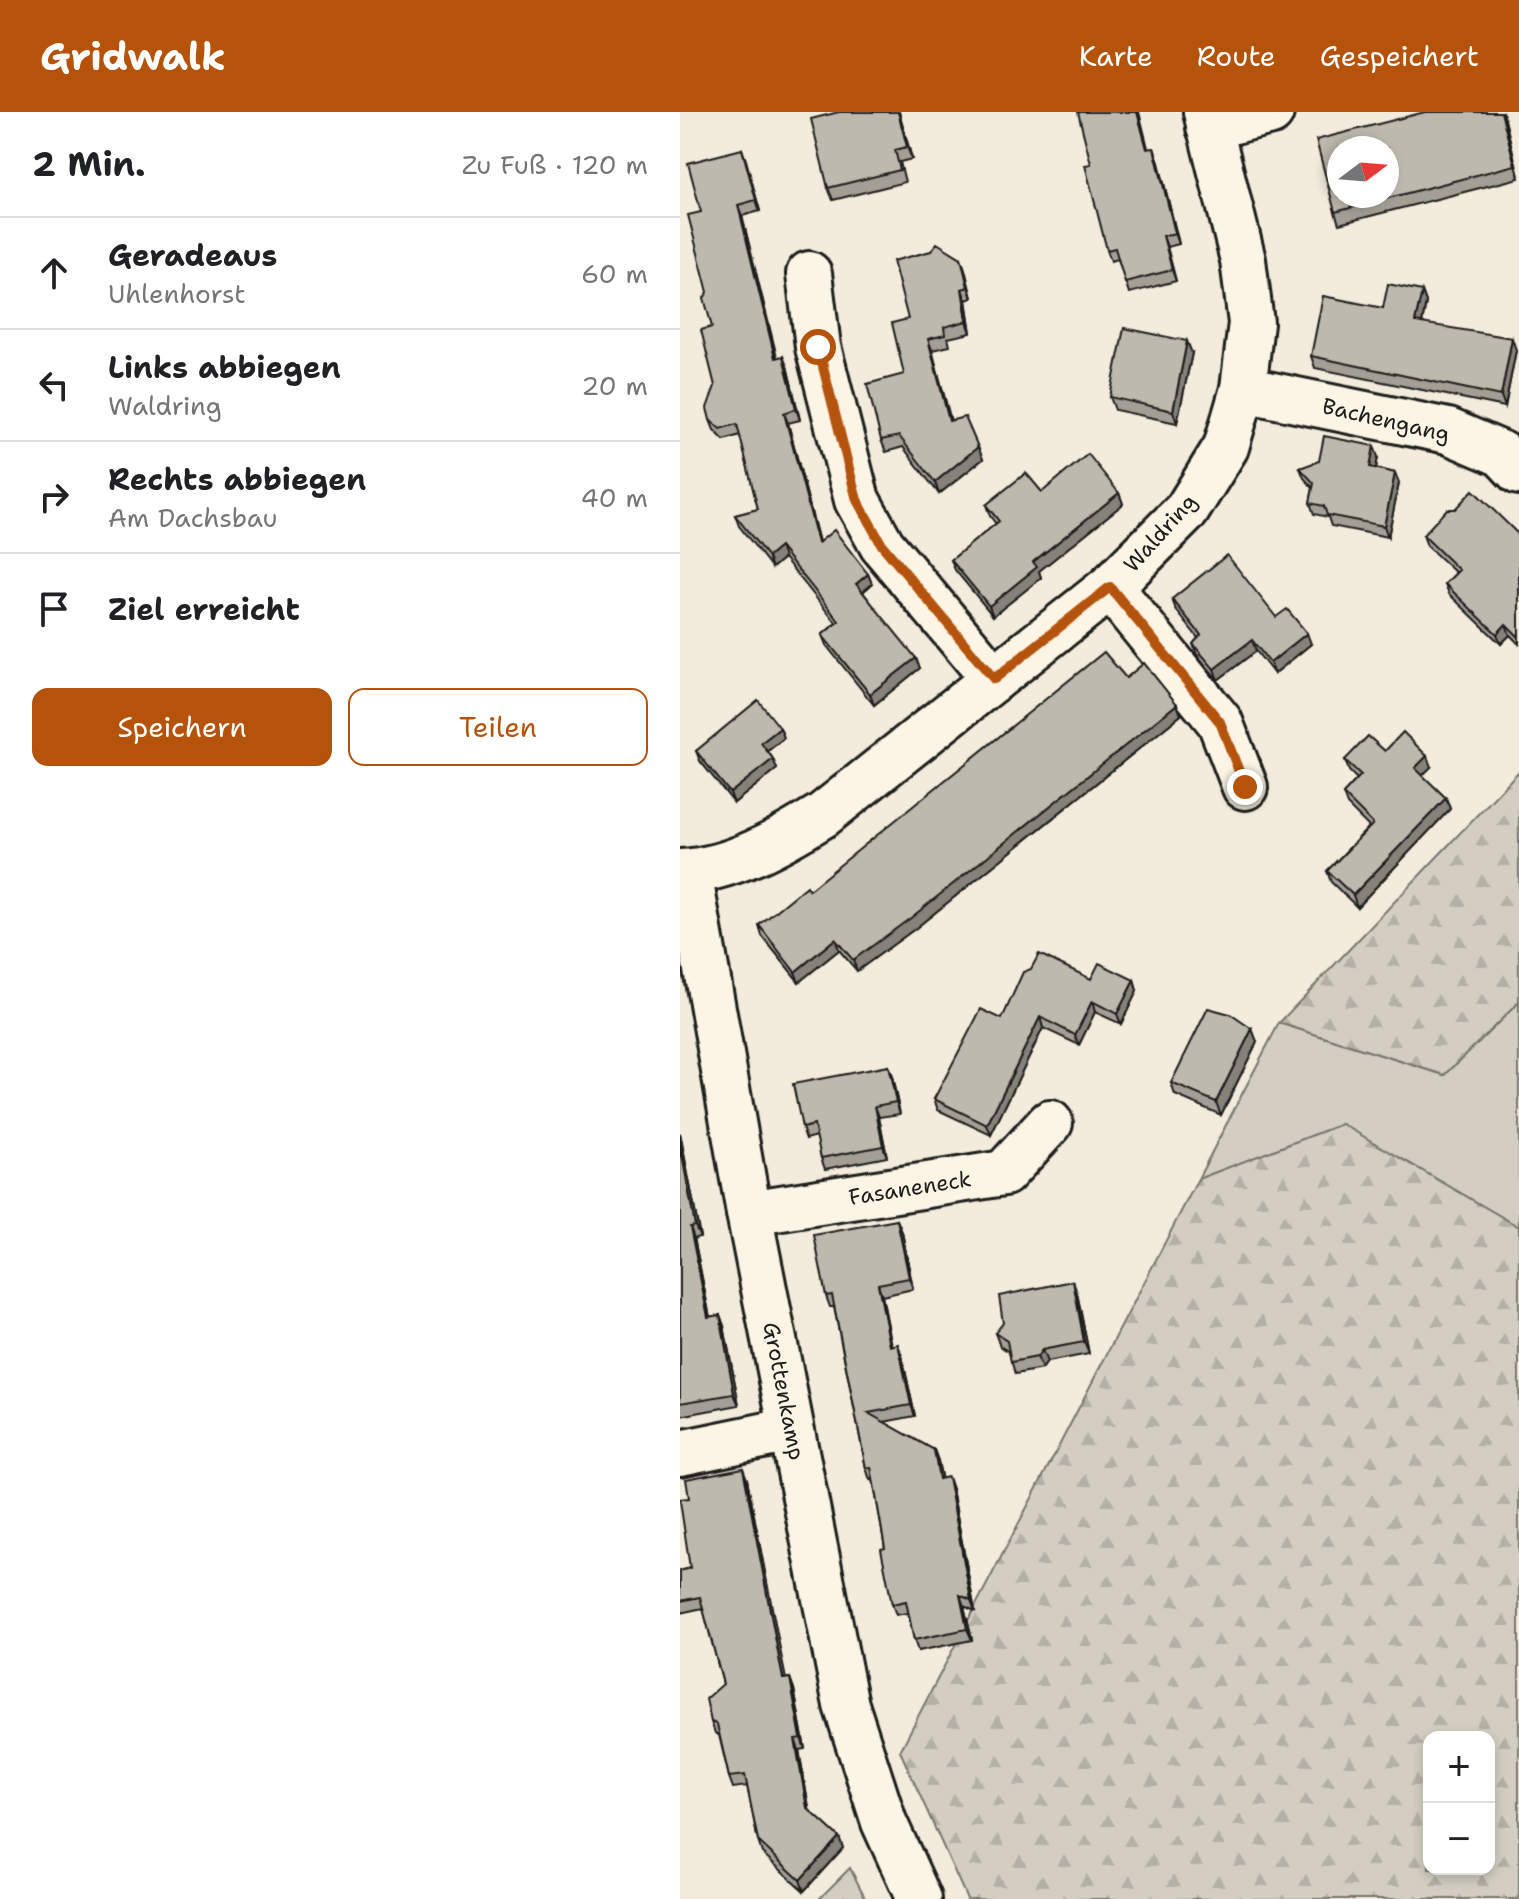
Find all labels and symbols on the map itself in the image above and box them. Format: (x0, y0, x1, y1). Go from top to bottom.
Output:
north arrow (1327, 136, 1399, 208)
route start (800, 329, 836, 365)
street label: Bachengang (1319, 391, 1453, 449)
street label: Waldring (1117, 488, 1203, 578)
route end (1227, 769, 1263, 805)
street label: Fasaneneck (847, 1164, 973, 1212)
street label: Grottenkamp (756, 1320, 812, 1462)

